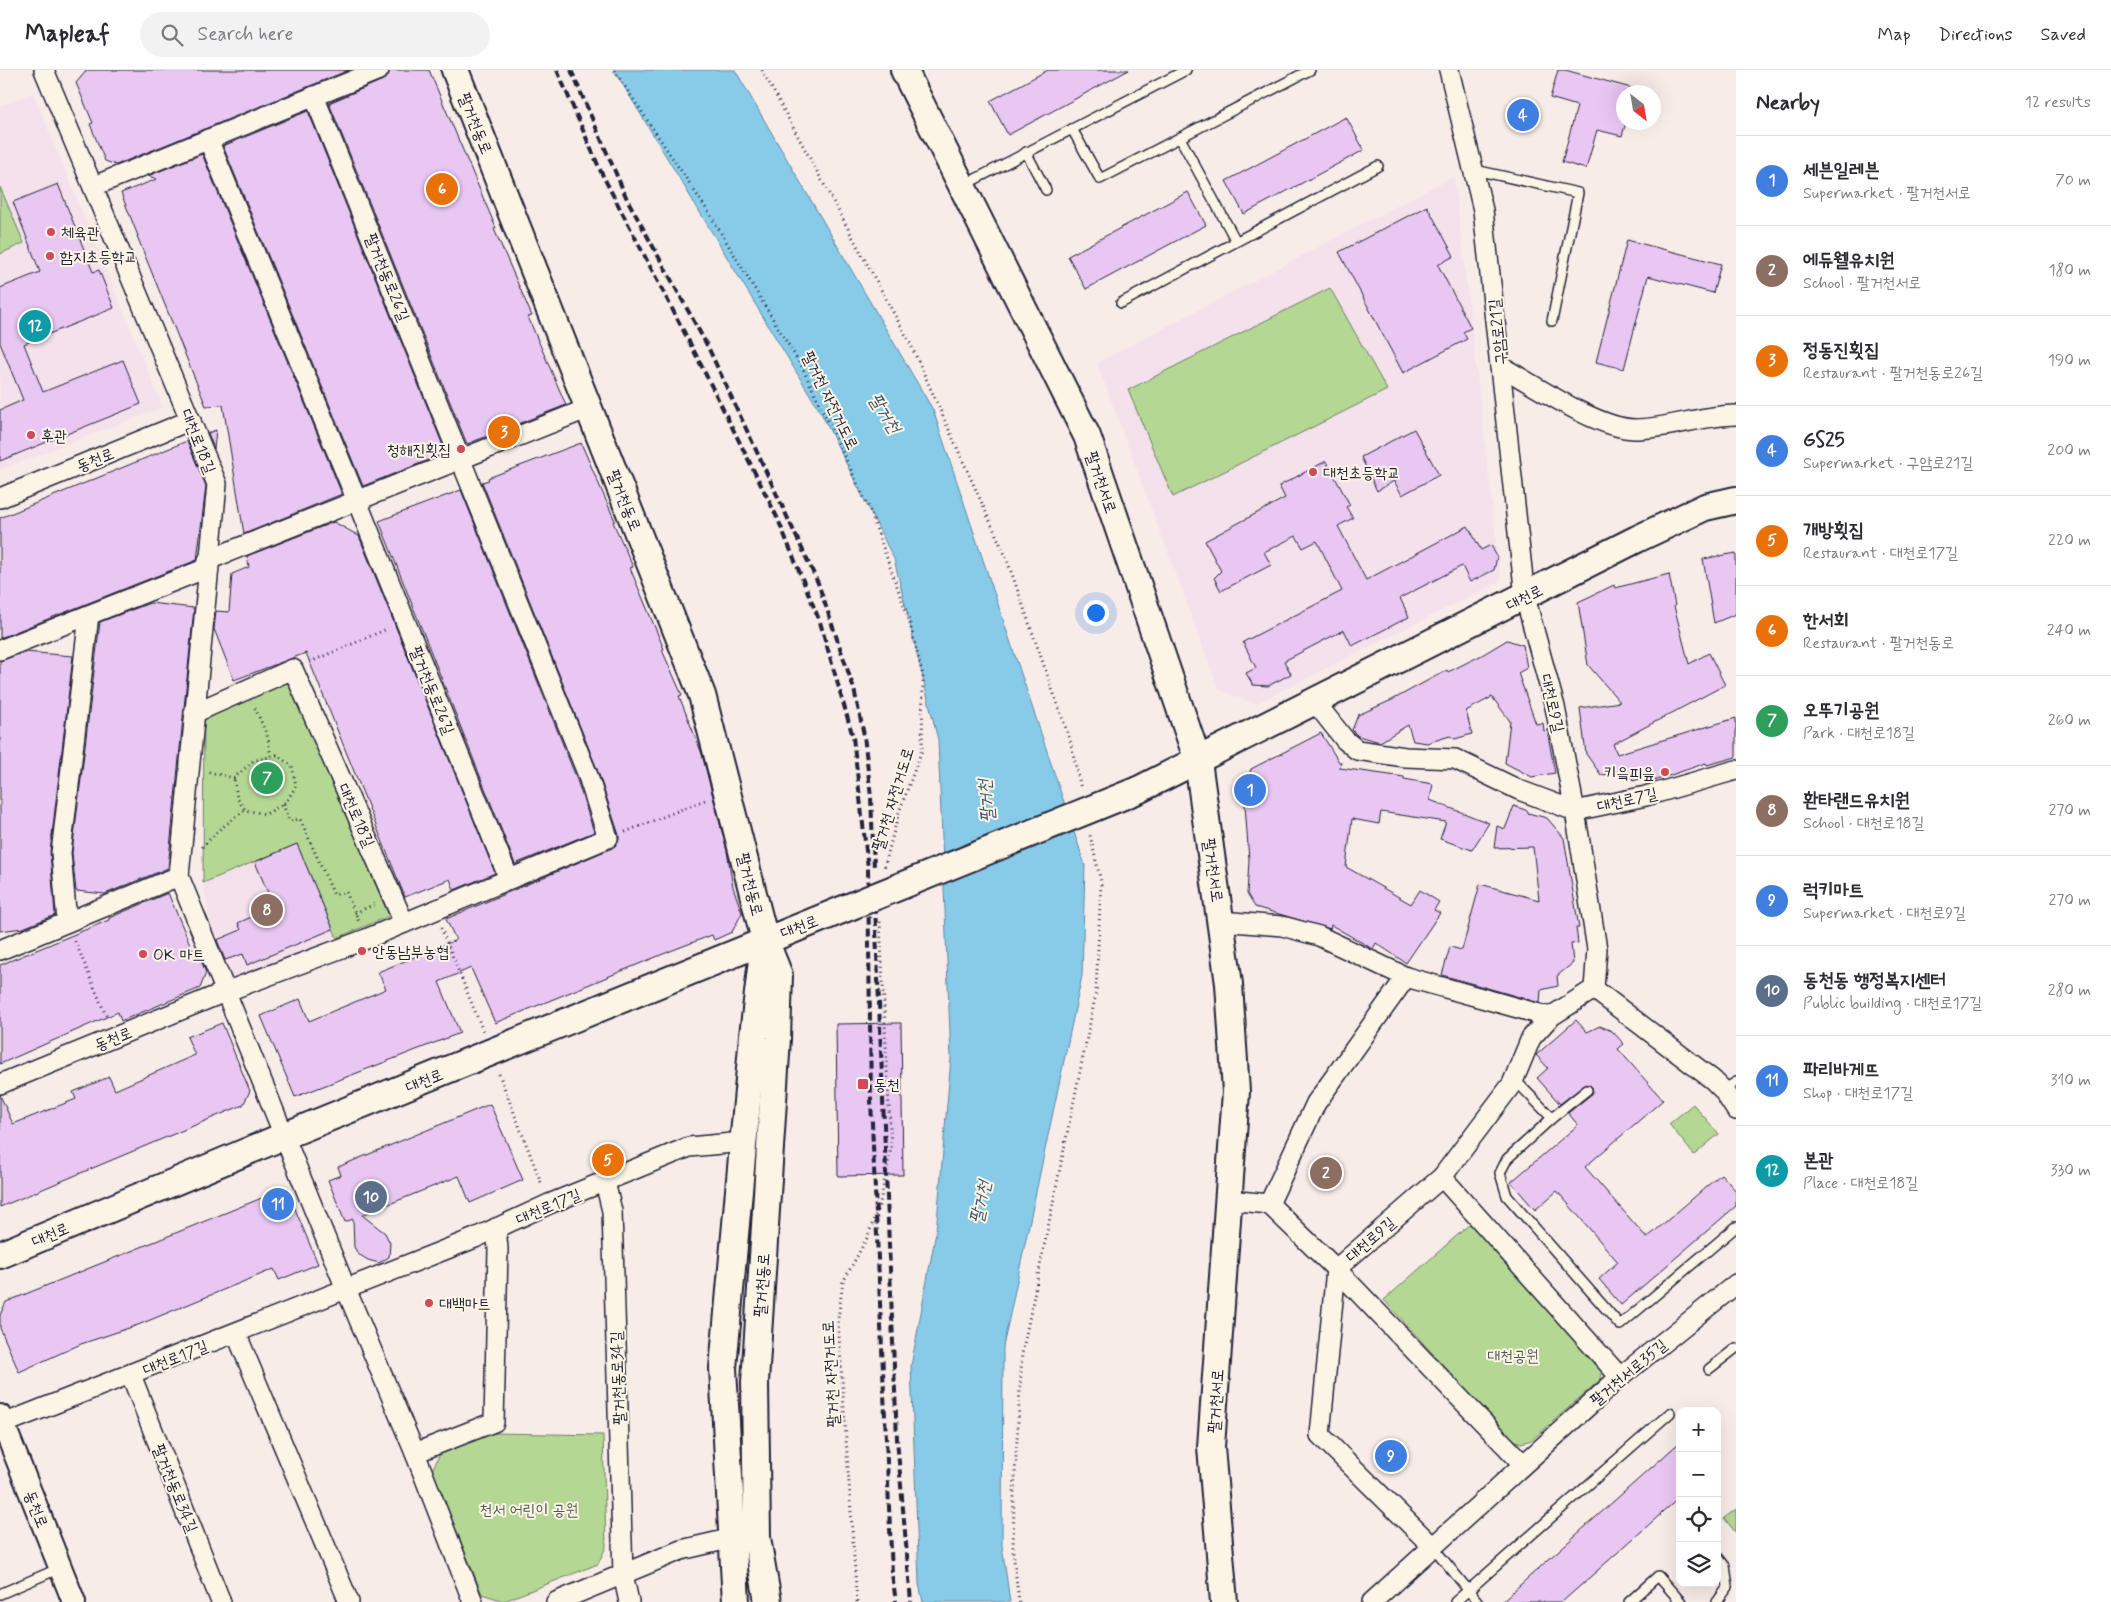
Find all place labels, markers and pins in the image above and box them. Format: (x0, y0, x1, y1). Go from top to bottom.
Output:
pin: 4 (1507, 96, 1539, 134)
pin: 6 (426, 170, 458, 208)
place label: 체육관 (61, 223, 100, 244)
marker: 체육관 (45, 226, 57, 238)
place label: 함지초등학교 (60, 247, 137, 268)
marker: 함지초등학교 (44, 250, 56, 262)
pin: 12 (19, 307, 51, 345)
pin: 3 (488, 413, 520, 451)
place label: 후관 (41, 426, 67, 447)
marker: 후관 (25, 429, 37, 441)
place label: 청해진횟집 (387, 440, 451, 461)
marker: 청해진횟집 (455, 443, 467, 455)
place label: 대천초등학교 (1323, 463, 1400, 484)
marker: 대천초등학교 (1307, 466, 1319, 478)
pin: 7 (251, 759, 283, 797)
place label: 키읔피읖 (1604, 763, 1655, 784)
marker: 키읔피읖 (1659, 766, 1671, 778)
pin: 1 (1234, 771, 1266, 809)
pin: 8 (251, 891, 283, 929)
place label: 안동남부농협 (372, 942, 449, 963)
place label: OK 마트 (153, 945, 205, 966)
marker: 안동남부농협 (356, 945, 368, 957)
marker: OK 마트 (137, 948, 149, 960)
place label: 동천 (874, 1075, 900, 1096)
marker: 동천 (856, 1077, 870, 1091)
pin: 5 (592, 1141, 624, 1179)
pin: 2 (1310, 1154, 1342, 1192)
pin: 10 (355, 1178, 387, 1216)
pin: 11 (262, 1185, 294, 1223)
place label: 대백마트 (439, 1294, 491, 1315)
marker: 대백마트 (423, 1297, 435, 1309)
pin: 9 (1375, 1437, 1407, 1475)

